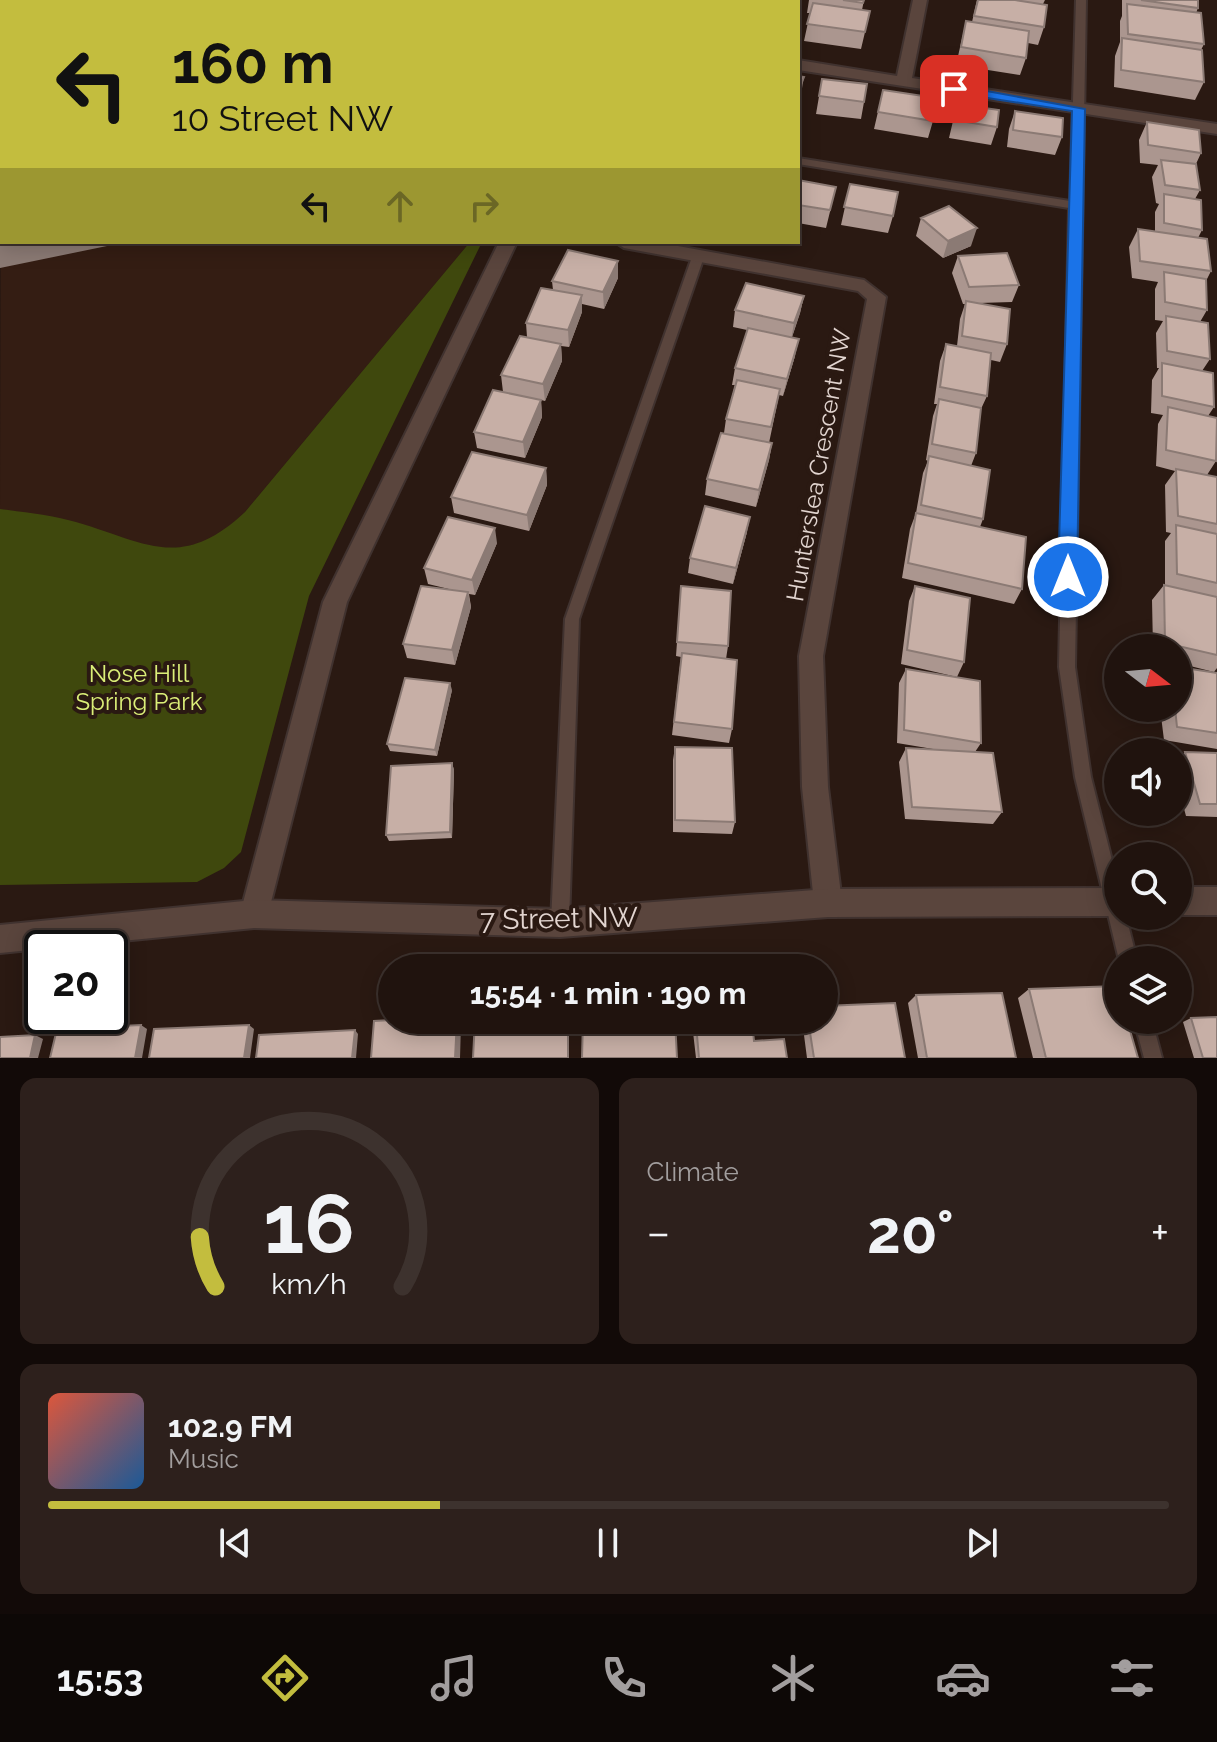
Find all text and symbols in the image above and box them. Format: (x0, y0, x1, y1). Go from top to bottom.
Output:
text: 160 m (172, 30, 334, 96)
icon: left (40, 32, 144, 136)
pin (920, 55, 988, 123)
icon: arrive (932, 67, 976, 111)
text: 10 Street NW (172, 97, 393, 139)
icon: left (294, 184, 338, 228)
icon: ahead (378, 184, 422, 228)
icon: right (462, 184, 506, 228)
street label: Hunterslea Crescent NW (780, 326, 857, 604)
position arrow (1026, 535, 1110, 619)
north arrow (1104, 634, 1192, 722)
map controls (1104, 634, 1192, 1034)
park label: Nose Hill Spring Park (76, 659, 203, 716)
button: sound (1104, 738, 1192, 826)
button: search (1104, 842, 1192, 930)
street label: 7 Street NW (480, 901, 638, 936)
speed limit sign: 20 (24, 930, 128, 1034)
button: layers (1104, 946, 1192, 1034)
text: 15:54 · 1 min · 190 m (470, 976, 746, 1011)
text: Climate (647, 1157, 739, 1187)
text: 16 (263, 1175, 355, 1272)
text: 20° (867, 1197, 954, 1267)
text: − (647, 1207, 670, 1258)
text: + (1151, 1207, 1169, 1258)
text: km/h (272, 1267, 347, 1301)
text: 102.9 FM (168, 1409, 293, 1444)
text: Music (168, 1444, 239, 1474)
icon: previous (213, 1521, 257, 1565)
icon: pause (586, 1521, 630, 1565)
icon: next (960, 1521, 1004, 1565)
icon: directions (257, 1650, 313, 1706)
icon: music (426, 1650, 482, 1706)
icon: phone (596, 1650, 652, 1706)
icon: climate (765, 1650, 821, 1706)
icon: car (935, 1650, 991, 1706)
icon: filters (1104, 1650, 1160, 1706)
text: 15:53 (57, 1657, 143, 1699)

